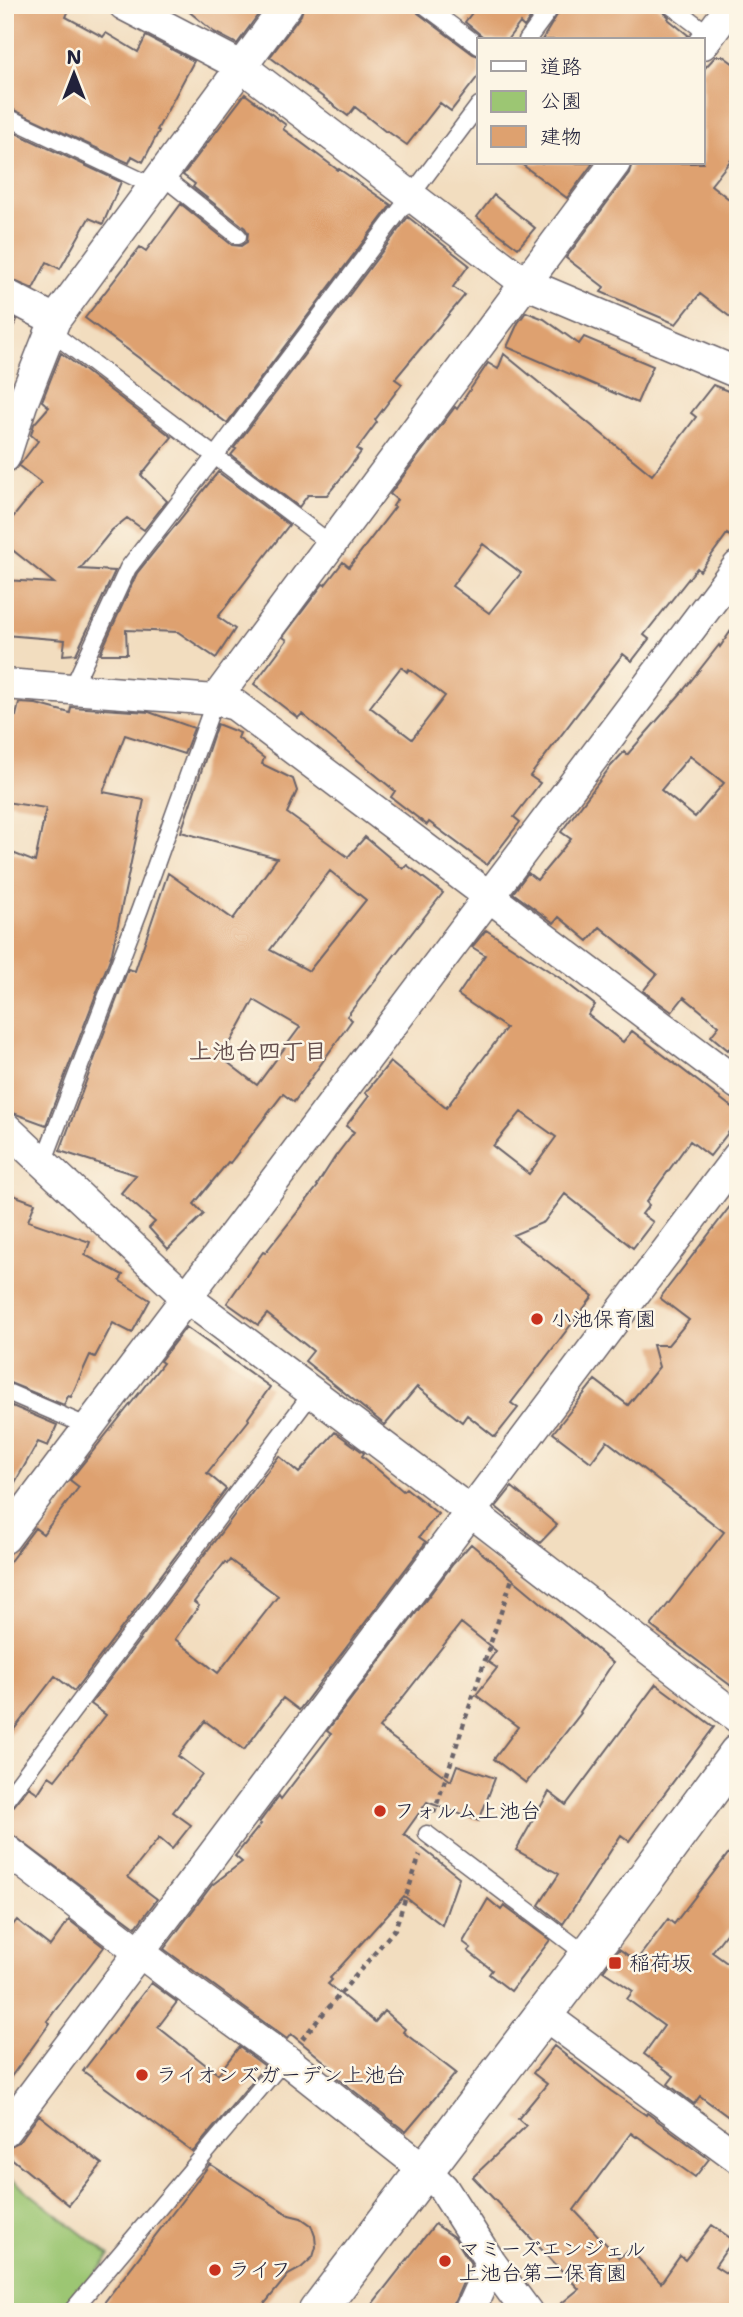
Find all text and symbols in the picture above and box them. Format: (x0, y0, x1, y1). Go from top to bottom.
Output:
north arrow (38, 38, 108, 108)
legend (477, 38, 704, 164)
text: N (66, 45, 82, 70)
text: 道路 (540, 53, 582, 81)
text: 公園 (540, 87, 582, 115)
text: 建物 (540, 123, 582, 151)
district label: 上池台四丁目 (189, 1036, 327, 1066)
place label: 小池保育園 (551, 1305, 656, 1333)
marker: 小池保育園 (529, 1311, 545, 1327)
place label: フォルム上池台 (394, 1797, 541, 1825)
marker: フォルム上池台 (372, 1803, 388, 1819)
place label: 稲荷坂 (629, 1949, 692, 1977)
marker: 稲荷坂 (607, 1955, 623, 1971)
place label: ライオンズガーデン上池台 (156, 2061, 406, 2089)
marker: ライオンズガーデン上池台 (134, 2067, 150, 2083)
place label: マミーズエンジェル 上池台第二保育園 (459, 2235, 646, 2287)
marker: マミーズエンジェル 上池台第二保育園 (437, 2253, 453, 2269)
place label: ライフ (229, 2256, 291, 2284)
marker: ライフ (207, 2262, 223, 2278)

